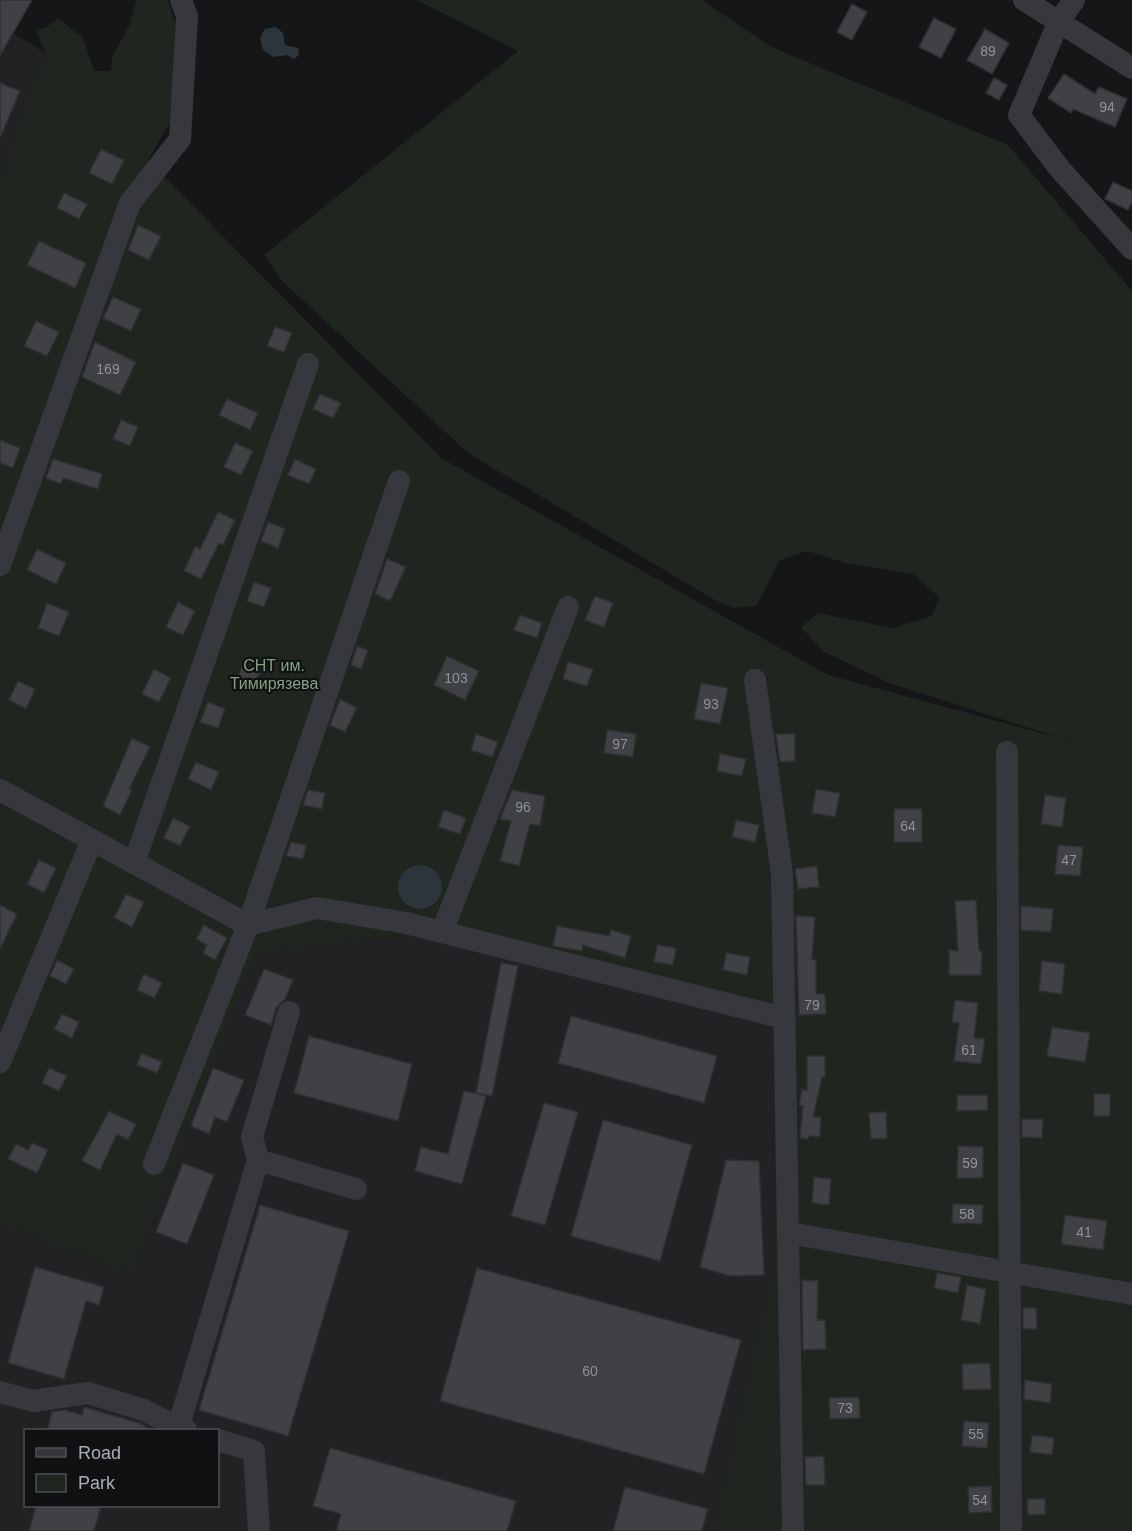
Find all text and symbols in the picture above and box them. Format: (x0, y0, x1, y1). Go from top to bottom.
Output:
house number: 89 (980, 43, 996, 59)
house number: 94 (1099, 99, 1115, 115)
house number: 169 (96, 361, 120, 377)
park label: СНТ им. Тимирязева (230, 657, 318, 692)
house number: 103 (444, 670, 468, 686)
house number: 93 (703, 696, 719, 712)
house number: 97 (612, 736, 628, 752)
house number: 96 (515, 799, 531, 815)
house number: 64 (900, 818, 916, 834)
house number: 47 (1061, 852, 1077, 868)
house number: 79 (804, 997, 820, 1013)
house number: 61 (961, 1042, 977, 1058)
house number: 59 (962, 1155, 978, 1171)
house number: 58 (959, 1206, 975, 1222)
house number: 41 (1076, 1224, 1092, 1240)
house number: 60 (582, 1363, 598, 1379)
house number: 73 (837, 1400, 853, 1416)
house number: 55 (968, 1426, 984, 1442)
legend (24, 1429, 219, 1507)
text: Road (78, 1443, 121, 1463)
text: Park (78, 1473, 116, 1493)
house number: 54 (972, 1492, 988, 1508)

